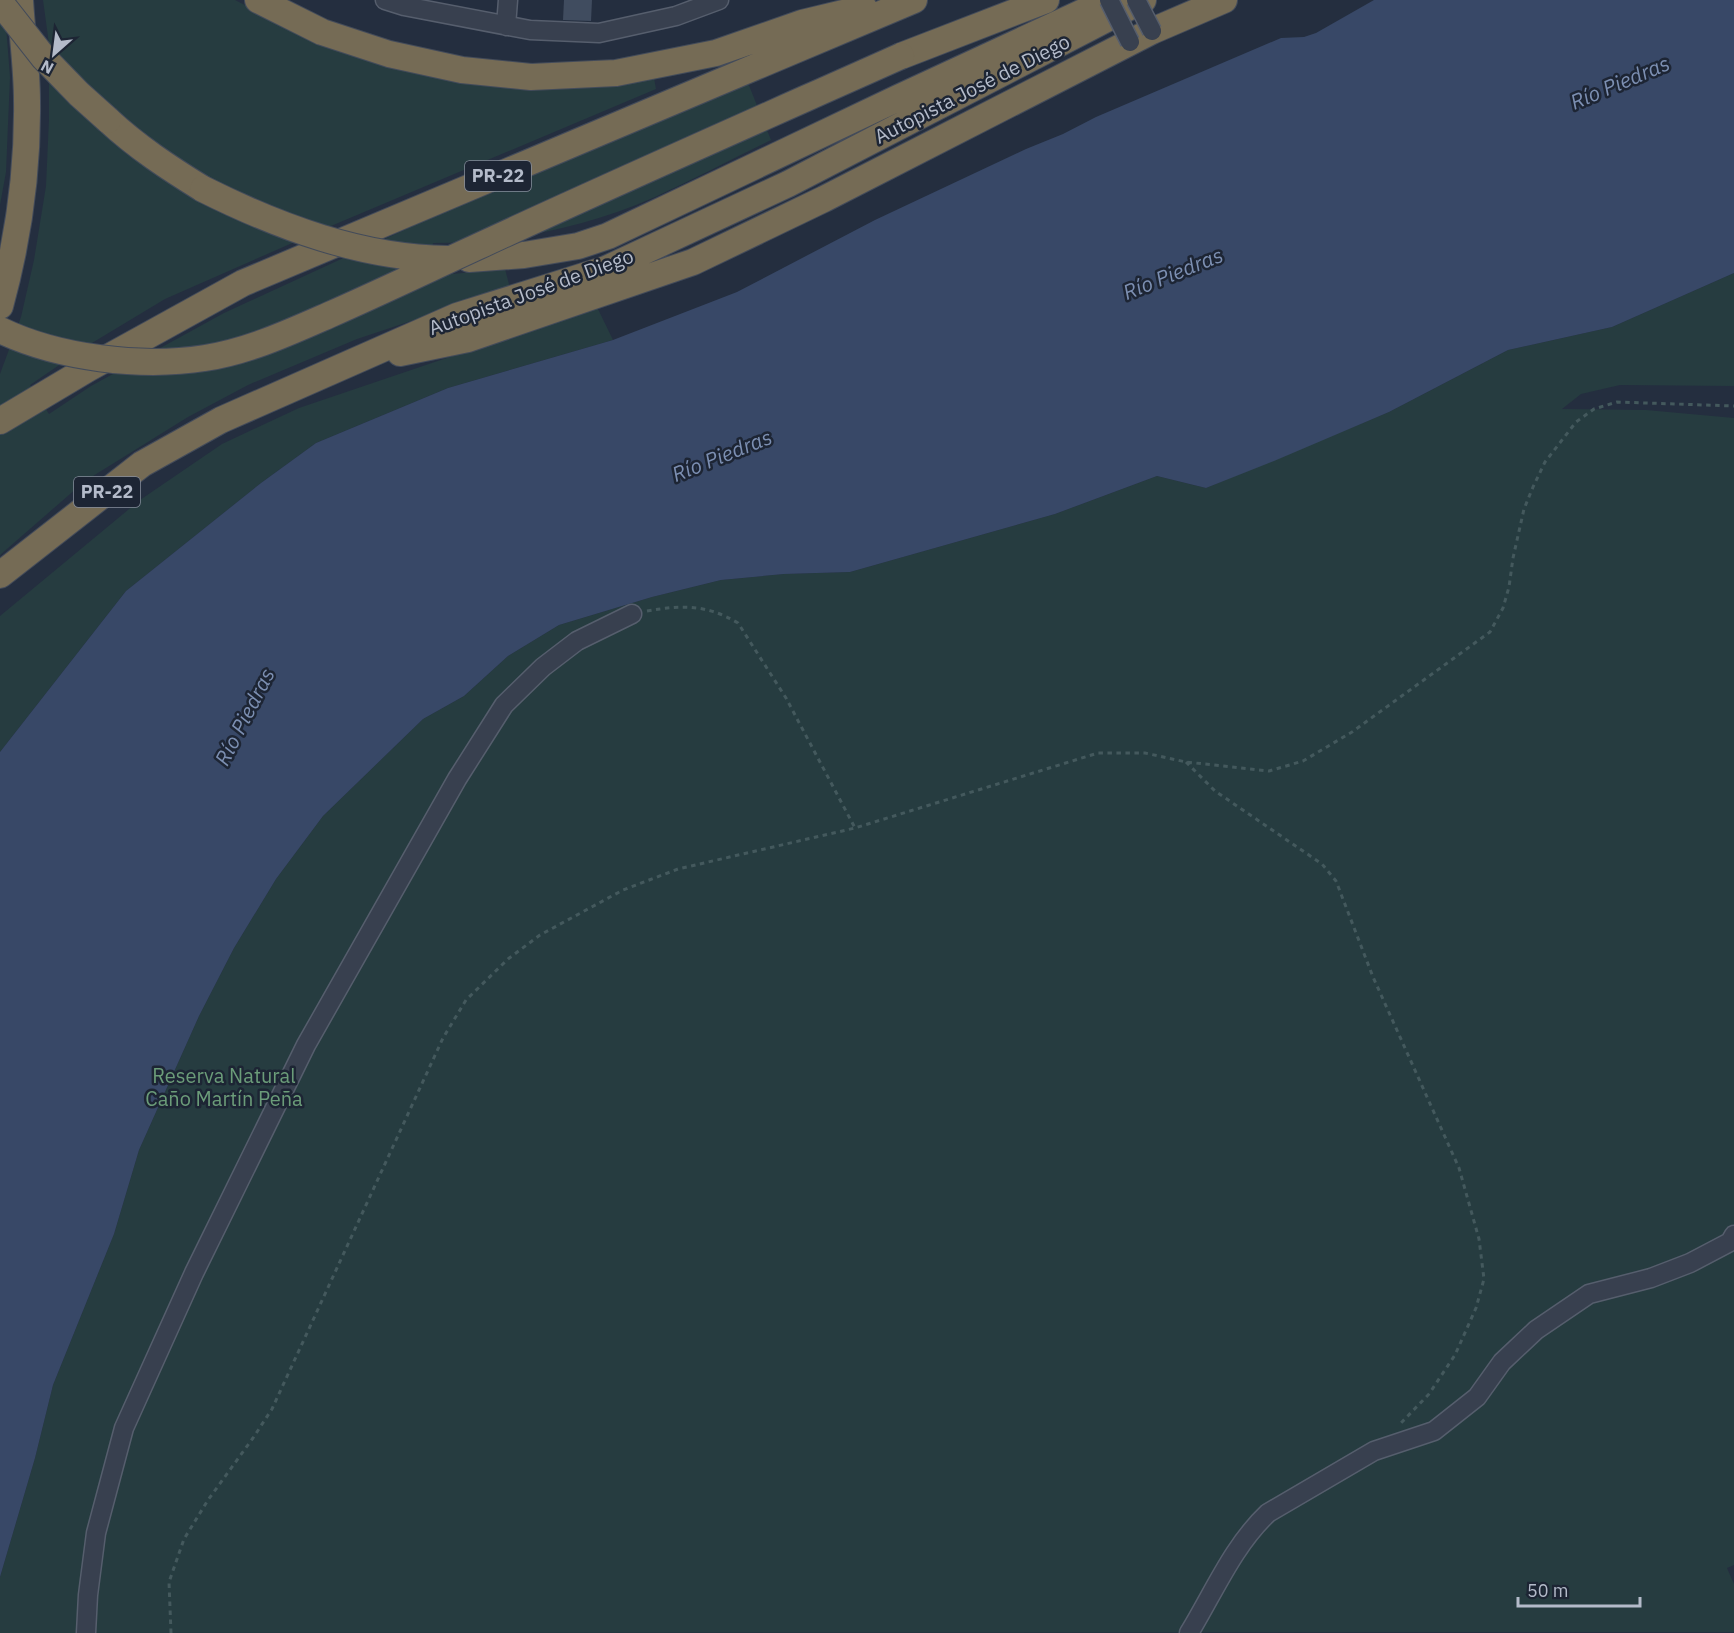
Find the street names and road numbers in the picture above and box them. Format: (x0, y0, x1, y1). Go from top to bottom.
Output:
street label: Autopista José de Diego (869, 27, 1074, 150)
road number: PR-22 (465, 161, 531, 191)
street label: Autopista José de Diego (425, 242, 637, 341)
road number: PR-22 (74, 477, 140, 507)

